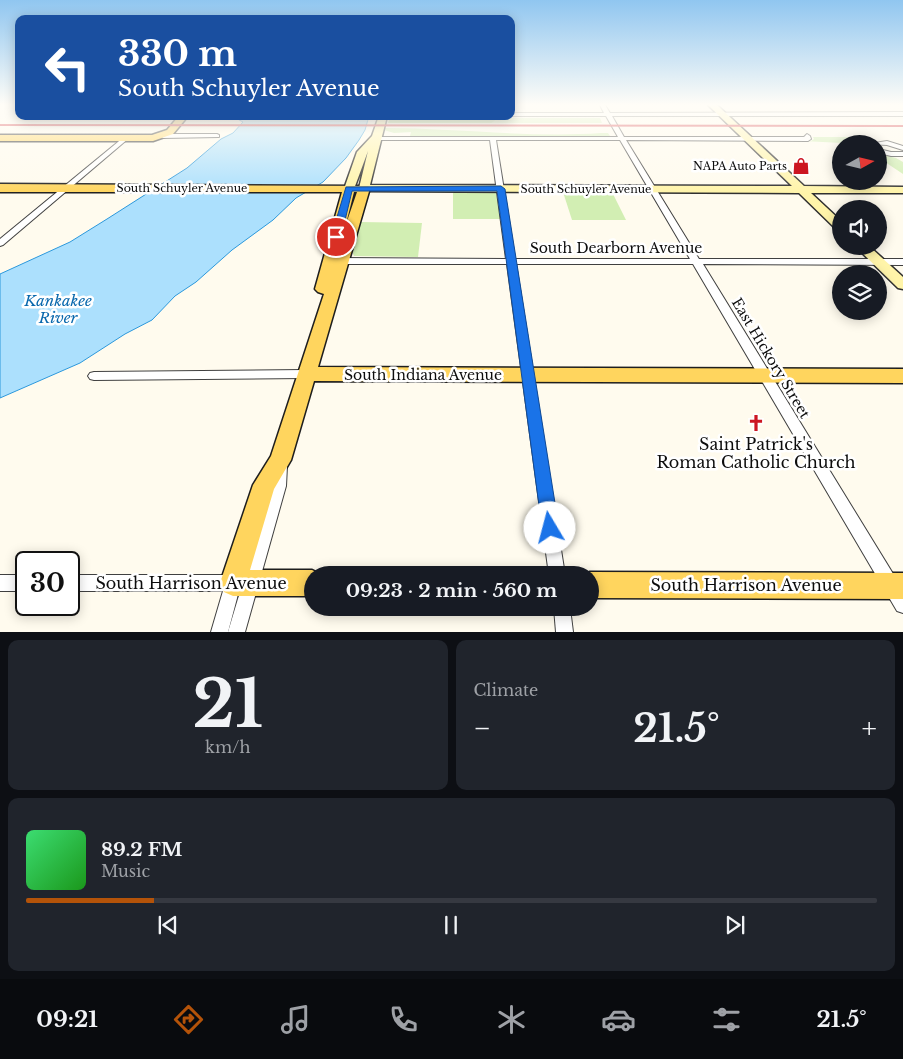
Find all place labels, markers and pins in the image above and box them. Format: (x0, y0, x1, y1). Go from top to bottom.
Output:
shop icon: NAPA Auto Parts (791, 156, 811, 176)
place label: NAPA Auto Parts (693, 159, 787, 173)
pin (315, 216, 357, 258)
church icon: Saint Patrick's Roman Catholic Church (746, 413, 766, 433)
place label: Saint Patrick's Roman Catholic Church (656, 434, 856, 472)

